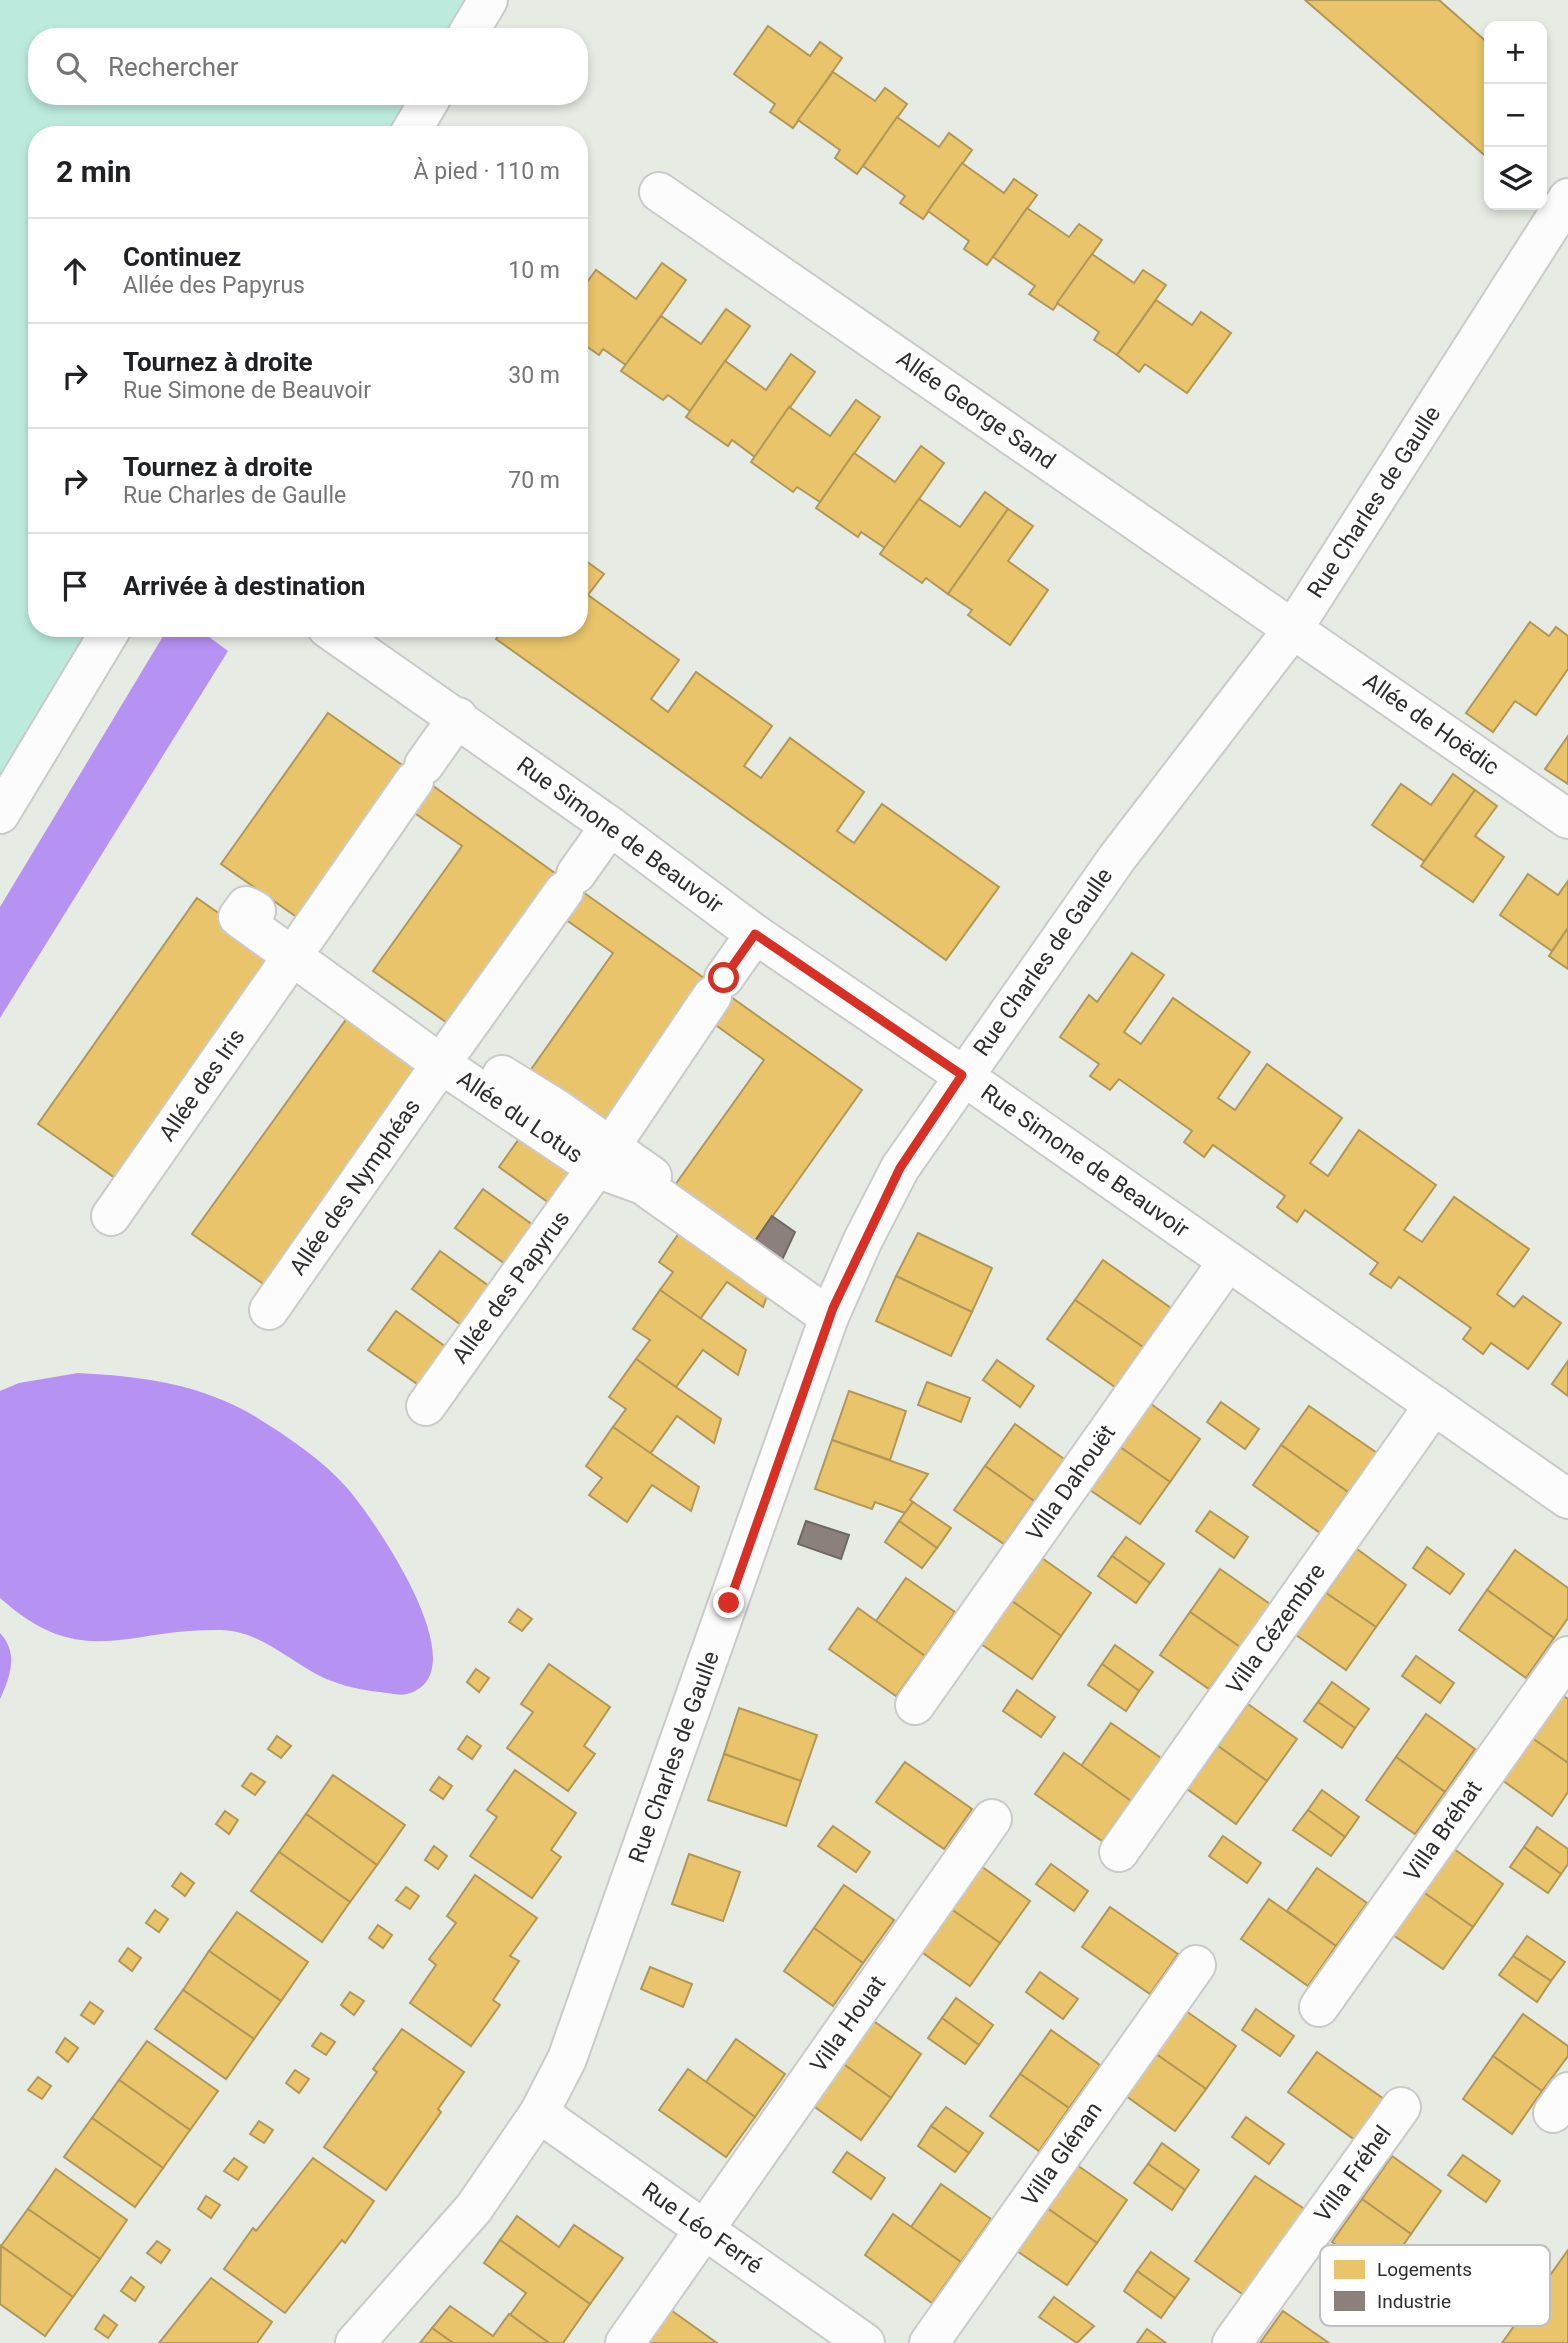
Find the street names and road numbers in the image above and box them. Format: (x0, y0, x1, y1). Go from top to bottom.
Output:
street label: Allée George Sand (891, 345, 1061, 475)
street label: Rue Charles de Gaulle (1302, 401, 1446, 603)
street label: Allée de Hoëdic (1358, 667, 1504, 781)
street label: Rue Simone de Beauvoir (512, 751, 728, 919)
street label: Rue Charles de Gaulle (968, 863, 1118, 1061)
street label: Allée des Iris (154, 1024, 250, 1146)
street label: Allée du Lotus (452, 1065, 588, 1169)
street label: Rue Simone de Beauvoir (976, 1079, 1194, 1243)
street label: Allée des Nymphéas (284, 1094, 426, 1280)
street label: Allée des Papyrus (447, 1205, 575, 1369)
street label: Villa Dahouët (1021, 1420, 1121, 1546)
street label: Villa Cézembre (1221, 1559, 1331, 1699)
street label: Rue Charles de Gaulle (623, 1648, 725, 1866)
street label: Villa Bréhat (1399, 1776, 1487, 1886)
street label: Villa Houat (805, 1970, 891, 2078)
street label: Villa Glénan (1016, 2097, 1108, 2211)
street label: Villa Fréhel (1309, 2121, 1397, 2227)
street label: Rue Léo Ferré (637, 2177, 767, 2279)

